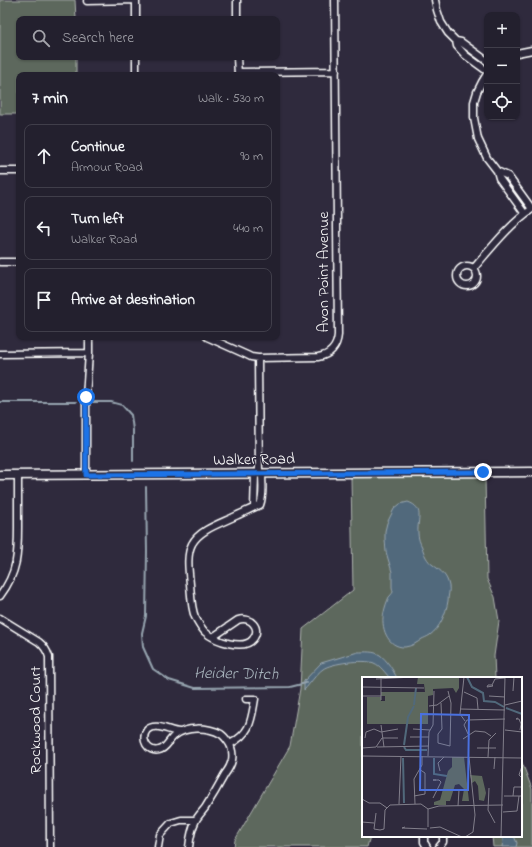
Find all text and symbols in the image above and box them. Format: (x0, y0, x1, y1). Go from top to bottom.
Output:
map controls (484, 12, 520, 120)
button: + (484, 12, 520, 48)
search box (16, 16, 280, 60)
icon: search (30, 27, 52, 49)
text: Search here (62, 27, 134, 49)
button: − (484, 48, 520, 84)
button: locate (484, 84, 520, 120)
text: 7 min (32, 86, 68, 111)
text: Walk · 530 m (198, 89, 264, 108)
text: Continue (71, 136, 125, 158)
icon: ahead (33, 145, 55, 167)
text: 90 m (240, 147, 263, 166)
text: Armour Road (71, 158, 143, 177)
text: Turn left (71, 208, 124, 230)
street label: Avon Point Avenue (312, 211, 336, 332)
icon: left (33, 217, 55, 239)
text: 440 m (233, 219, 263, 238)
text: Walker Road (71, 230, 137, 249)
icon: arrive (33, 289, 55, 311)
text: Arrive at destination (71, 289, 195, 311)
route start (77, 388, 95, 406)
street label: Walker Road (213, 447, 295, 473)
route end (474, 463, 492, 481)
water label: Heider Ditch (194, 661, 279, 687)
street label: Rockwood Court (24, 665, 48, 774)
inset map (362, 677, 522, 837)

